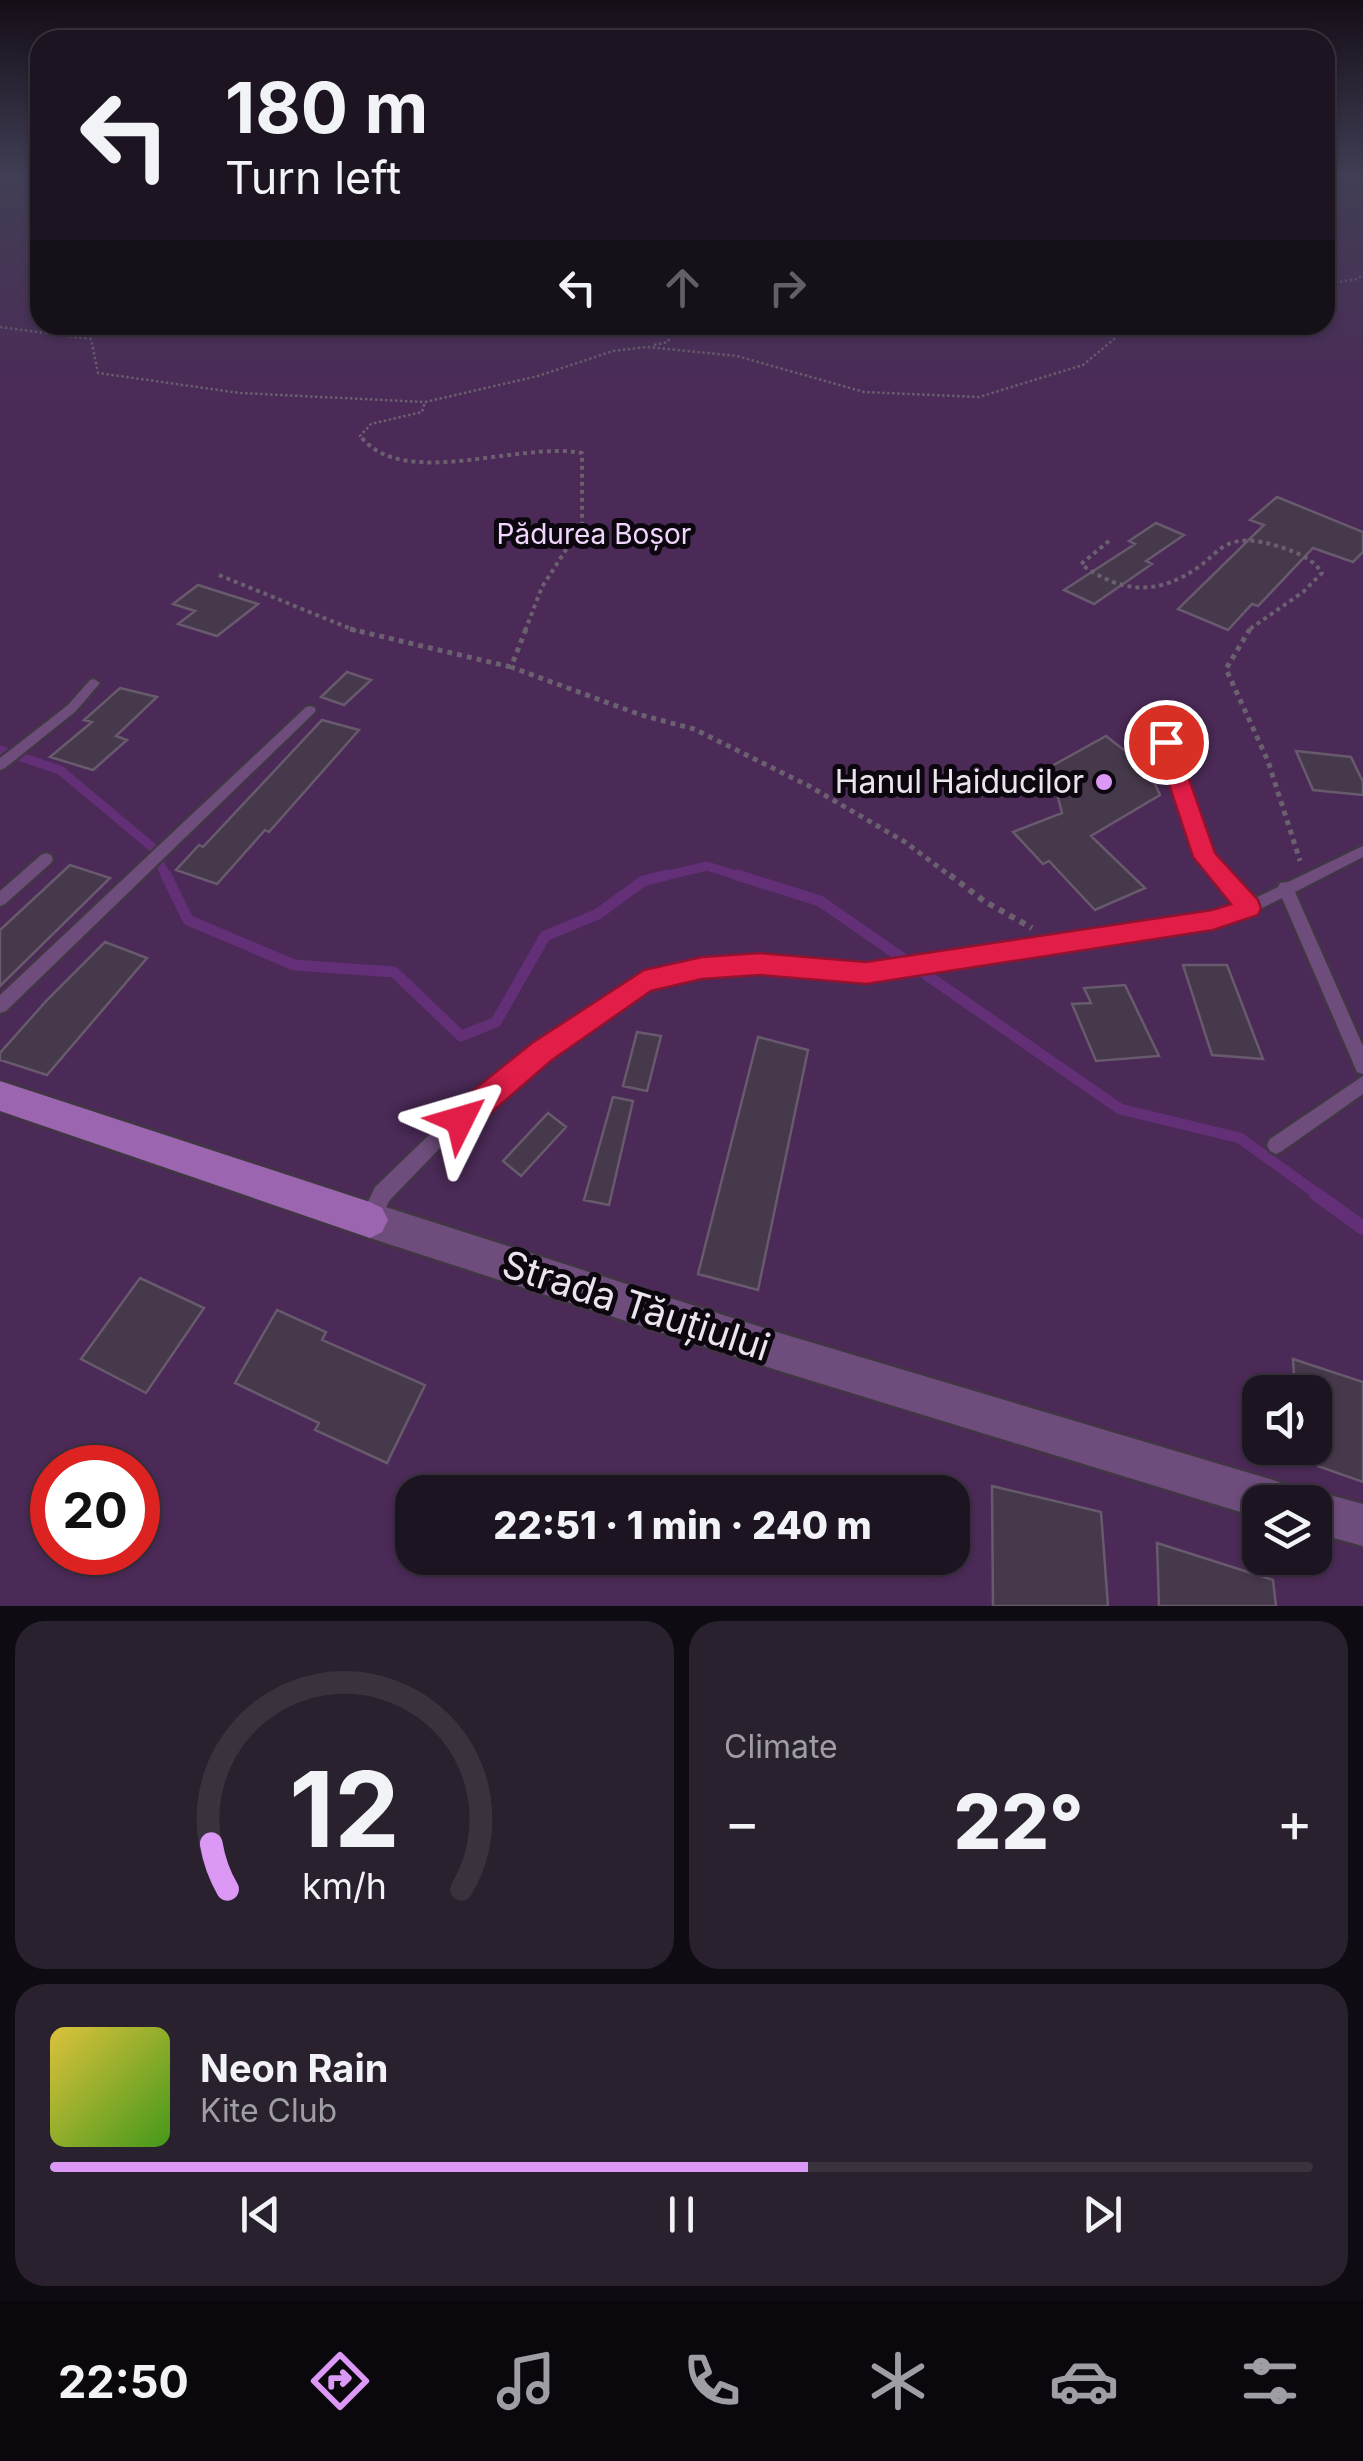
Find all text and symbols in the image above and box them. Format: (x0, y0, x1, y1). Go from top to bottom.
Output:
text: 180 m (225, 65, 428, 150)
icon: left (60, 70, 190, 200)
text: Turn left (225, 150, 401, 205)
icon: left (550, 260, 605, 315)
icon: ahead (655, 260, 710, 315)
icon: right (760, 260, 815, 315)
park label: Pădurea Boșor (497, 517, 691, 551)
pin (1124, 700, 1209, 785)
icon: arrive (1139, 715, 1194, 770)
place label: Hanul Haiducilor (835, 762, 1084, 801)
marker: Hanul Haiducilor (1093, 771, 1115, 793)
position arrow (408, 1068, 512, 1172)
street label: Strada Tăuțiului (497, 1240, 776, 1370)
map controls (1242, 1375, 1332, 1575)
button: sound (1242, 1375, 1332, 1465)
speed limit sign: 20 (30, 1445, 160, 1575)
button: layers (1242, 1485, 1332, 1575)
text: 22:51 · 1 min · 240 m (493, 1502, 872, 1548)
text: Climate (724, 1727, 838, 1766)
text: 12 (289, 1746, 400, 1872)
text: 22° (953, 1776, 1084, 1867)
text: − (724, 1789, 760, 1855)
text: + (1277, 1789, 1313, 1855)
text: km/h (302, 1864, 387, 1908)
text: Neon Rain (200, 2045, 388, 2091)
text: Kite Club (200, 2091, 337, 2130)
icon: previous (233, 2187, 288, 2242)
icon: pause (654, 2187, 709, 2242)
icon: next (1075, 2187, 1130, 2242)
icon: directions (305, 2346, 375, 2416)
icon: music (491, 2346, 561, 2416)
icon: phone (677, 2346, 747, 2416)
icon: climate (863, 2346, 933, 2416)
icon: car (1049, 2346, 1119, 2416)
icon: filters (1235, 2346, 1305, 2416)
text: 22:50 (58, 2354, 189, 2409)

